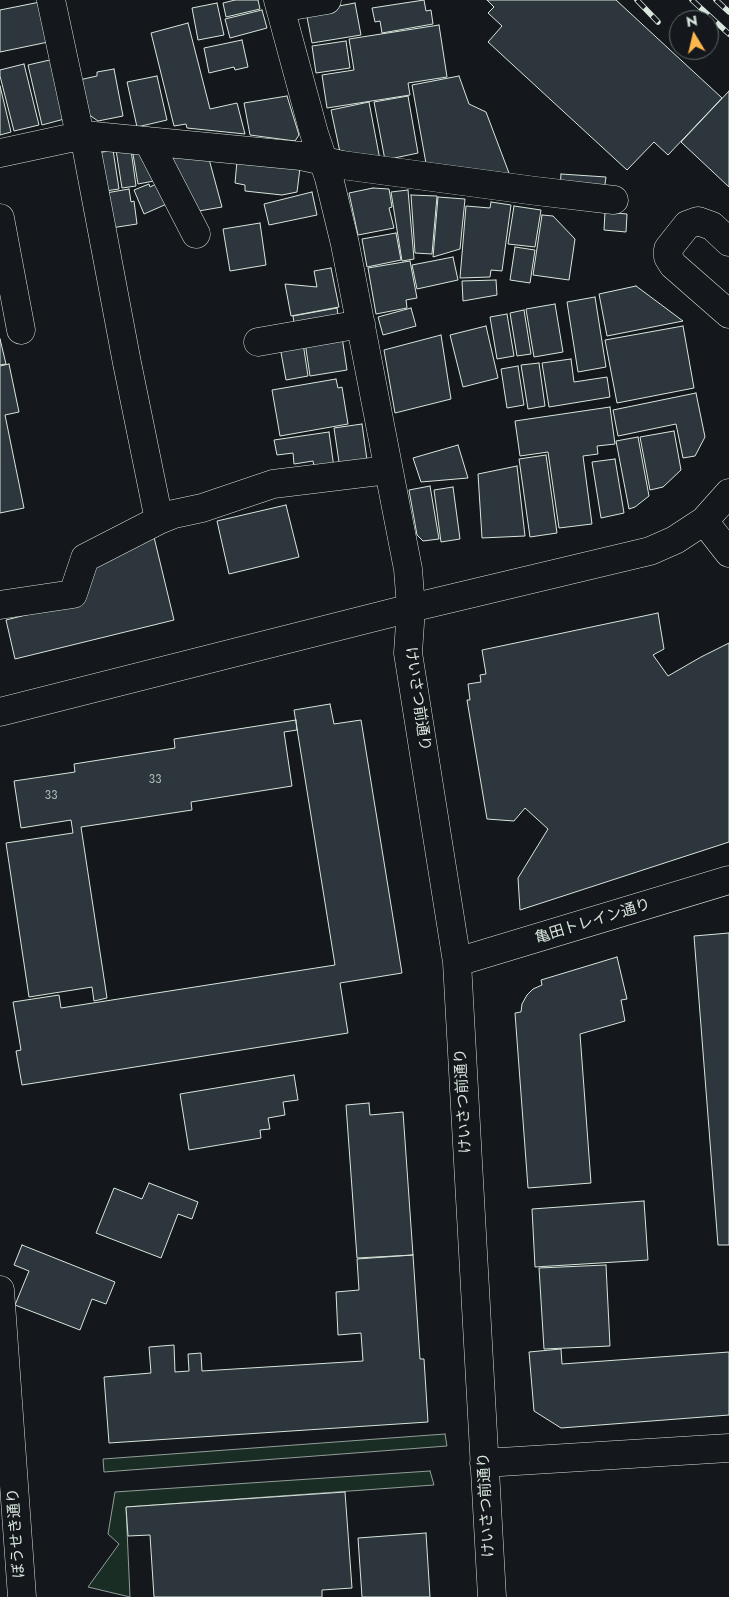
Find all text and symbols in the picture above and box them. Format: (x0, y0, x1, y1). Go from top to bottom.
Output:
north arrow (669, 10, 719, 60)
text: N (685, 10, 699, 32)
street label: けいさつ前通り (401, 646, 433, 752)
house number: 33 (148, 773, 162, 787)
house number: 33 (44, 789, 58, 803)
street label: 亀田トレイン通り (533, 896, 653, 948)
street label: けいさつ前通り (452, 1048, 476, 1154)
street label: けいさつ前通り (475, 1452, 499, 1558)
street label: ぼうせき通り (5, 1487, 29, 1579)

